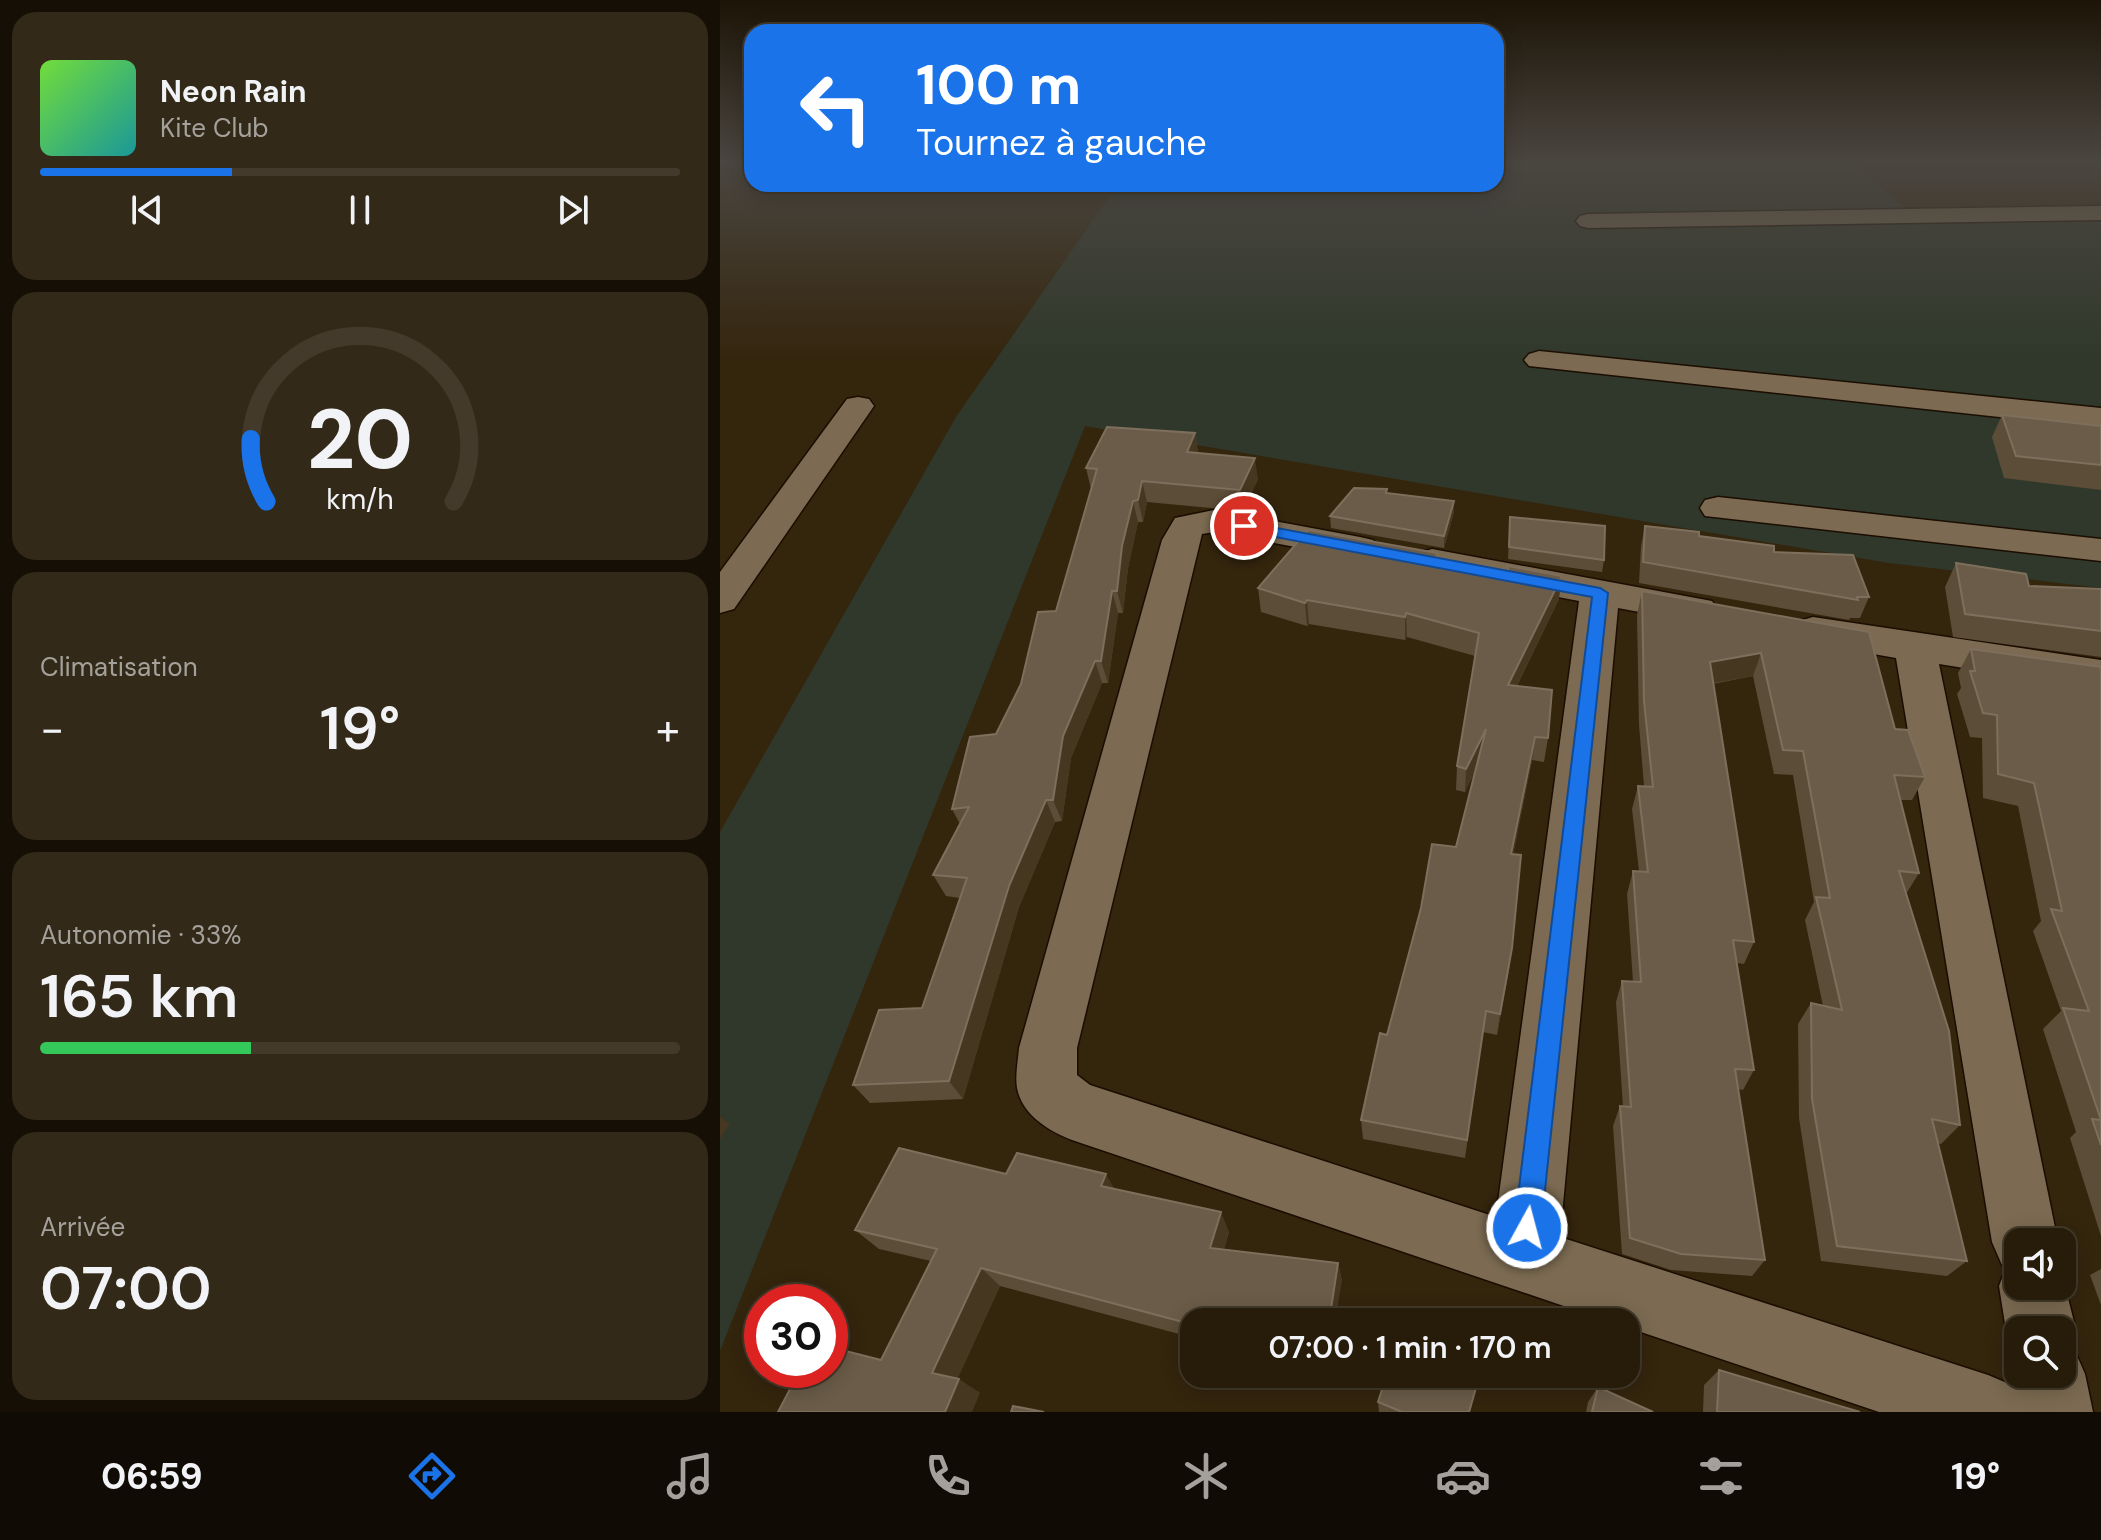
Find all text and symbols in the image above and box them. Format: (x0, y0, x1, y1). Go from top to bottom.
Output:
text: 100 m (916, 48, 1081, 121)
icon: left (784, 56, 888, 160)
text: Neon Rain (160, 72, 306, 111)
text: Kite Club (160, 111, 269, 145)
text: Tournez à gauche (916, 119, 1207, 166)
icon: previous (125, 188, 169, 232)
icon: pause (338, 188, 382, 232)
icon: next (551, 188, 595, 232)
text: 20 (307, 385, 413, 494)
text: km/h (326, 481, 394, 518)
pin (1210, 492, 1278, 560)
icon: arrive (1222, 504, 1266, 548)
text: Climatisation (40, 650, 198, 684)
text: 19° (320, 689, 400, 768)
text: − (40, 700, 64, 758)
text: + (656, 700, 680, 758)
text: Autonomie · 33% (40, 918, 241, 952)
text: 165 km (40, 957, 238, 1036)
position arrow (1485, 1186, 1569, 1270)
text: Arrivée (40, 1210, 125, 1244)
map controls (2004, 1228, 2076, 1388)
button: sound (2004, 1228, 2076, 1300)
text: 07:00 (40, 1249, 212, 1328)
speed limit sign: 30 (744, 1284, 848, 1388)
button: search (2004, 1316, 2076, 1388)
text: 07:00 · 1 min · 170 m (1268, 1328, 1552, 1367)
icon: directions (404, 1448, 460, 1504)
icon: music (662, 1448, 718, 1504)
icon: phone (920, 1448, 976, 1504)
icon: climate (1178, 1448, 1234, 1504)
icon: car (1435, 1448, 1491, 1504)
icon: filters (1693, 1448, 1749, 1504)
text: 06:59 (101, 1453, 203, 1500)
text: 19° (1951, 1453, 2000, 1500)

